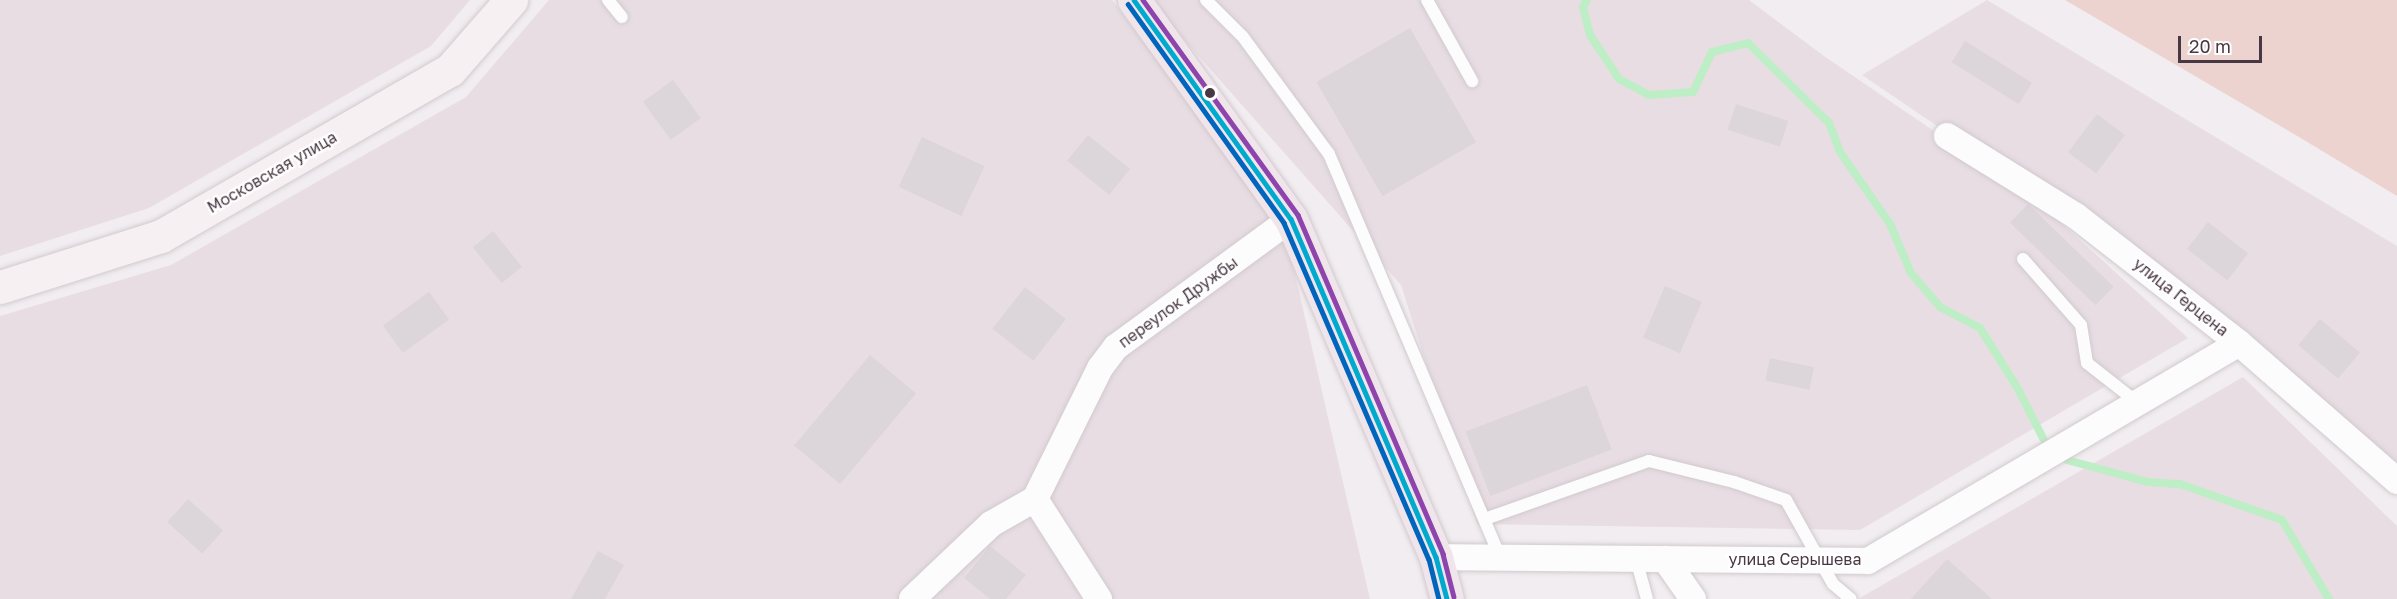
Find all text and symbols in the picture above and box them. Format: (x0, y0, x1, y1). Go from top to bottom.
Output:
scale bar (2181, 24, 2265, 62)
text: 20 m (2189, 35, 2231, 57)
unlabelled marker (1204, 87, 1216, 99)
street label: Московская улица (204, 127, 340, 217)
street label: переулок Дружбы (1115, 252, 1241, 352)
street label: улица Герцена (2130, 254, 2232, 340)
street label: улица Серышева (1729, 549, 1861, 569)

